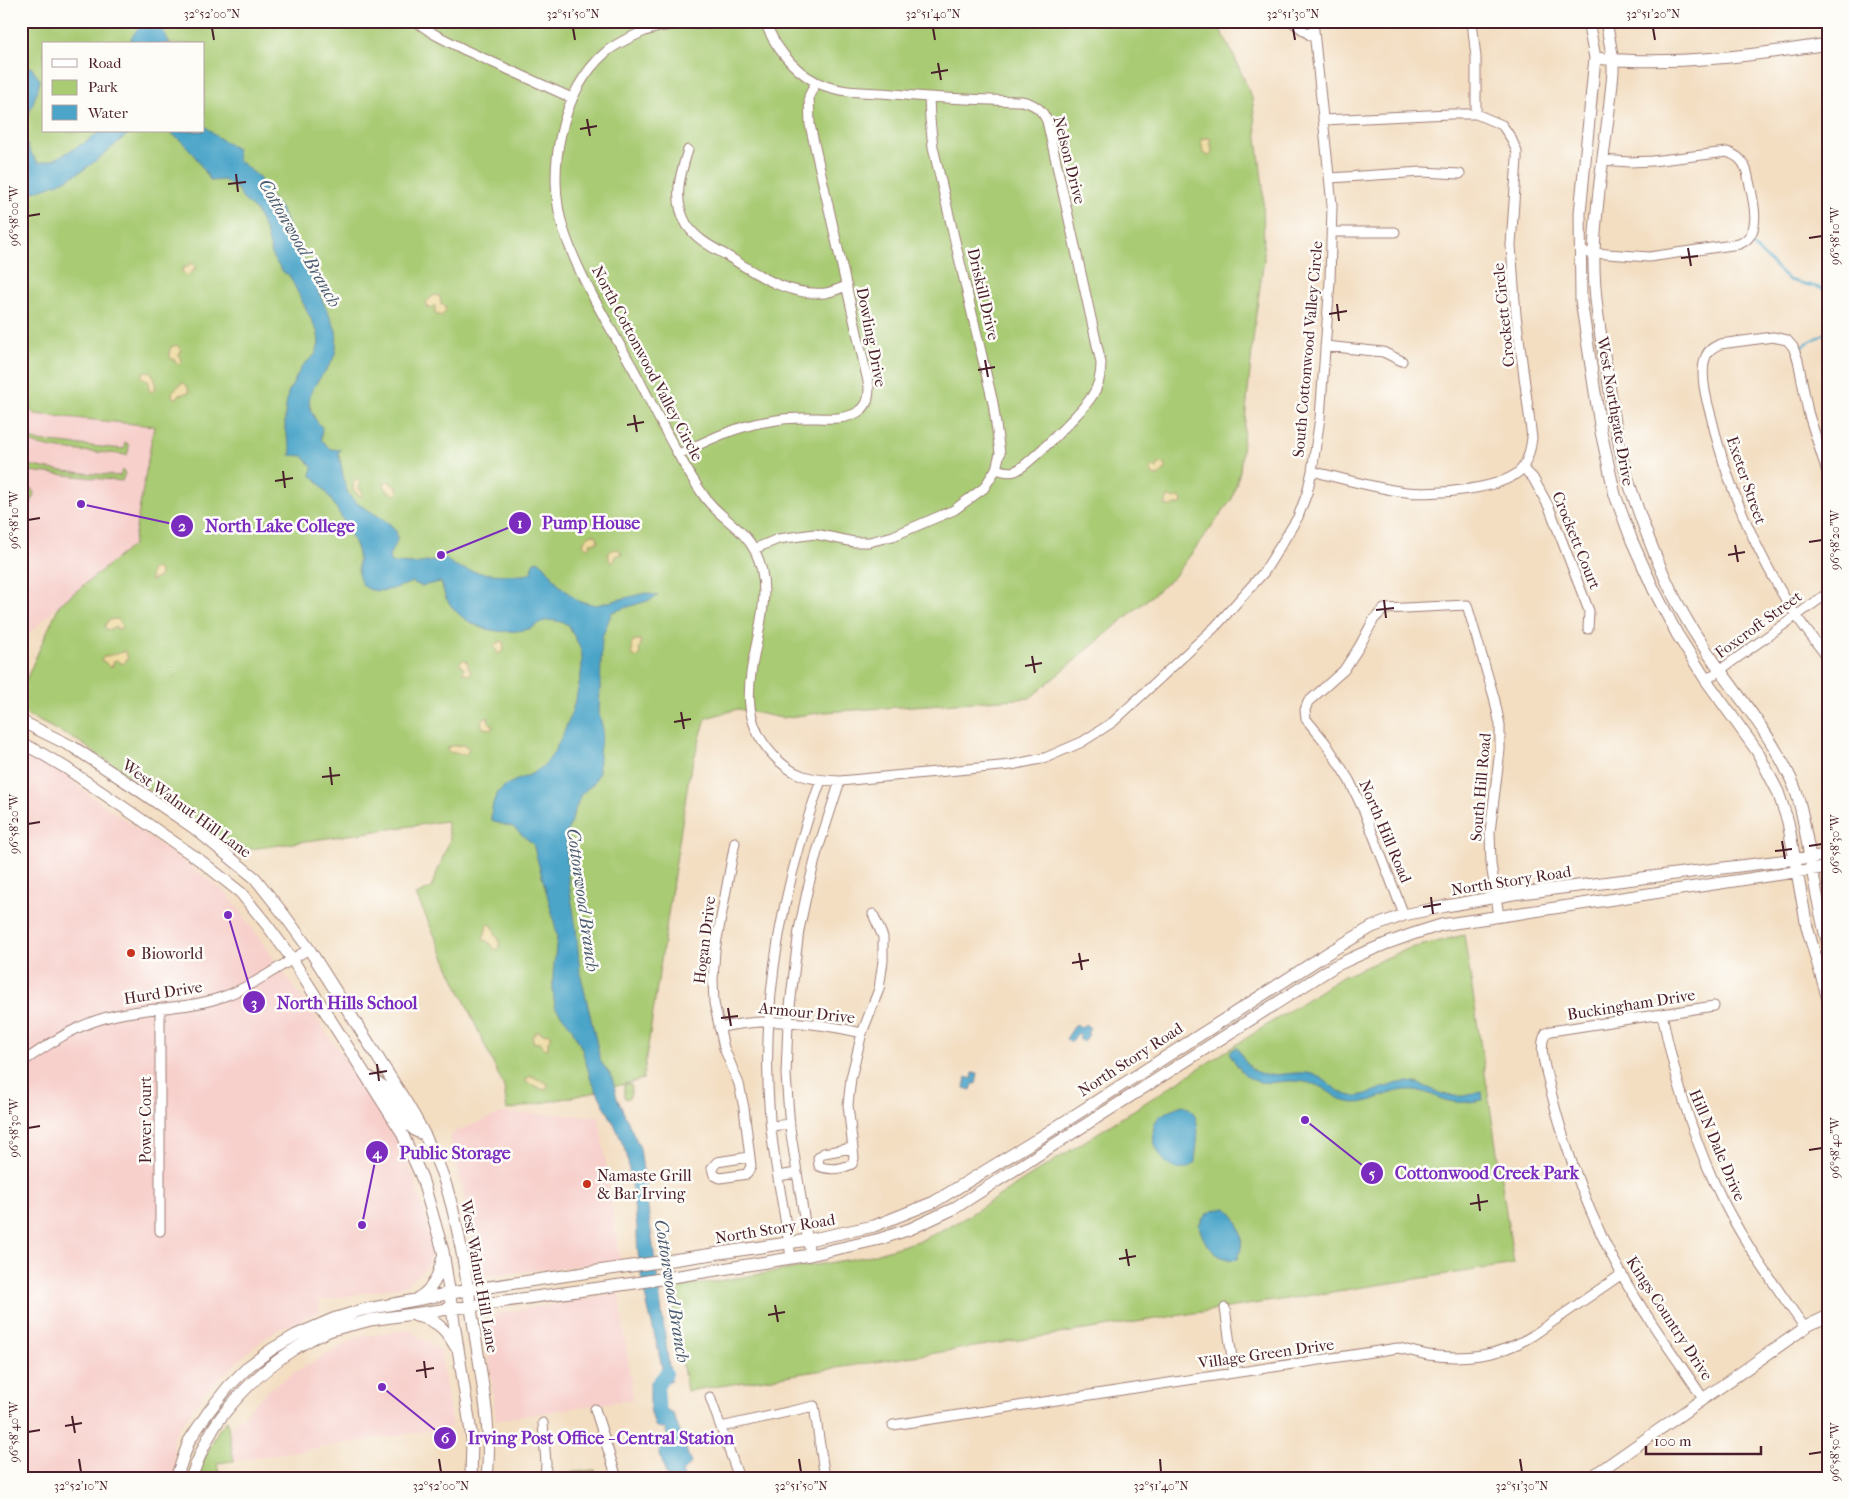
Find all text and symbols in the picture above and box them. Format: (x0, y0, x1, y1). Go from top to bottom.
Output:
text: 32°52'00"N (184, 7, 240, 21)
text: 32°51'50"N (546, 7, 600, 21)
text: 32°51'40"N (906, 7, 960, 21)
text: 32°51'30"N (1267, 7, 1319, 21)
text: 32°51'20"N (1626, 7, 1680, 21)
legend (42, 42, 205, 132)
text: Road (88, 54, 122, 72)
text: Park (88, 78, 118, 96)
text: Water (87, 104, 128, 122)
street label: Nelson Drive (1049, 114, 1090, 206)
water label: Cottonwood Branch (254, 175, 345, 311)
text: 96°58'00"W (7, 184, 21, 246)
text: 96°58'10"W (1828, 206, 1842, 265)
street label: South Cottonwood Valley Circle (1289, 240, 1326, 458)
street label: Driskill Drive (964, 246, 1003, 342)
street label: North Cottonwood Valley Circle (588, 262, 707, 464)
street label: Crockett Circle (1489, 262, 1518, 368)
street label: Dowling Drive (853, 286, 891, 389)
street label: West Northgate Drive (1593, 334, 1638, 487)
street label: Exeter Street (1723, 434, 1771, 527)
street label: Crockett Court (1548, 489, 1605, 592)
text: 96°58'10"W (7, 490, 21, 549)
callout: Pump House (507, 506, 650, 539)
text: 96°58'20"W (1828, 509, 1842, 570)
callout: North Lake College (170, 510, 365, 543)
text: Pump House (542, 513, 640, 534)
text: 1 (517, 514, 523, 532)
text: North Lake College (205, 516, 355, 537)
text: 2 (178, 517, 186, 535)
street label: Foxcroft Street (1711, 586, 1806, 662)
street label: South Hill Road (1466, 732, 1495, 842)
street label: West Walnut Hill Lane (118, 755, 255, 862)
street label: North Hill Road (1355, 777, 1416, 886)
text: 96°58'20"W (7, 793, 21, 854)
text: 96°58'30"W (1828, 813, 1842, 873)
water label: Cottonwood Branch (562, 827, 603, 973)
street label: North Story Road (1450, 862, 1573, 899)
street label: Hogan Drive (690, 895, 719, 985)
place label: Bioworld (141, 944, 203, 963)
marker: Bioworld (125, 947, 137, 959)
street label: Hurd Drive (122, 977, 204, 1008)
street label: Buckingham Drive (1566, 985, 1697, 1024)
callout: North Hills School (242, 986, 428, 1019)
text: North Hills School (277, 993, 418, 1014)
text: 3 (251, 994, 257, 1012)
street label: Armour Drive (757, 998, 856, 1027)
street label: North Story Road (1074, 1018, 1187, 1100)
street label: Power Court (136, 1076, 155, 1164)
street label: Hill N Dale Drive (1685, 1086, 1750, 1204)
text: 96°58'30"W (7, 1097, 21, 1157)
text: 96°58'40"W (1828, 1116, 1842, 1179)
callout: Public Storage (365, 1136, 521, 1169)
text: Public Storage (399, 1143, 511, 1164)
text: 4 (372, 1144, 383, 1162)
callout: Cottonwood Creek Park (1360, 1157, 1589, 1190)
text: Cottonwood Creek Park (1395, 1163, 1580, 1184)
text: 5 (1369, 1164, 1376, 1182)
place label: Namaste Grill & Bar Irving (597, 1166, 692, 1203)
marker: Namaste Grill & Bar Irving (581, 1178, 593, 1190)
street label: West Walnut Hill Lane (457, 1197, 502, 1354)
street label: North Story Road (714, 1210, 837, 1247)
water label: Cottonwood Branch (650, 1218, 693, 1364)
street label: Kings Country Drive (1622, 1253, 1717, 1384)
street label: Village Green Drive (1196, 1335, 1335, 1373)
text: 96°58'40"W (7, 1400, 21, 1463)
callout: Irving Post Office - Central Station (433, 1421, 744, 1454)
text: 96°58'50"W (1828, 1421, 1842, 1482)
scale bar (1646, 1424, 1762, 1456)
text: Irving Post Office - Central Station (468, 1428, 735, 1449)
text: 6 (441, 1429, 450, 1447)
text: 100 m (1654, 1432, 1692, 1450)
text: 32°52'10"N (54, 1479, 108, 1493)
text: 32°52'00"N (413, 1479, 469, 1493)
text: 32°51'50"N (774, 1479, 828, 1493)
text: 32°51'40"N (1134, 1479, 1188, 1493)
text: 32°51'30"N (1496, 1479, 1548, 1493)

